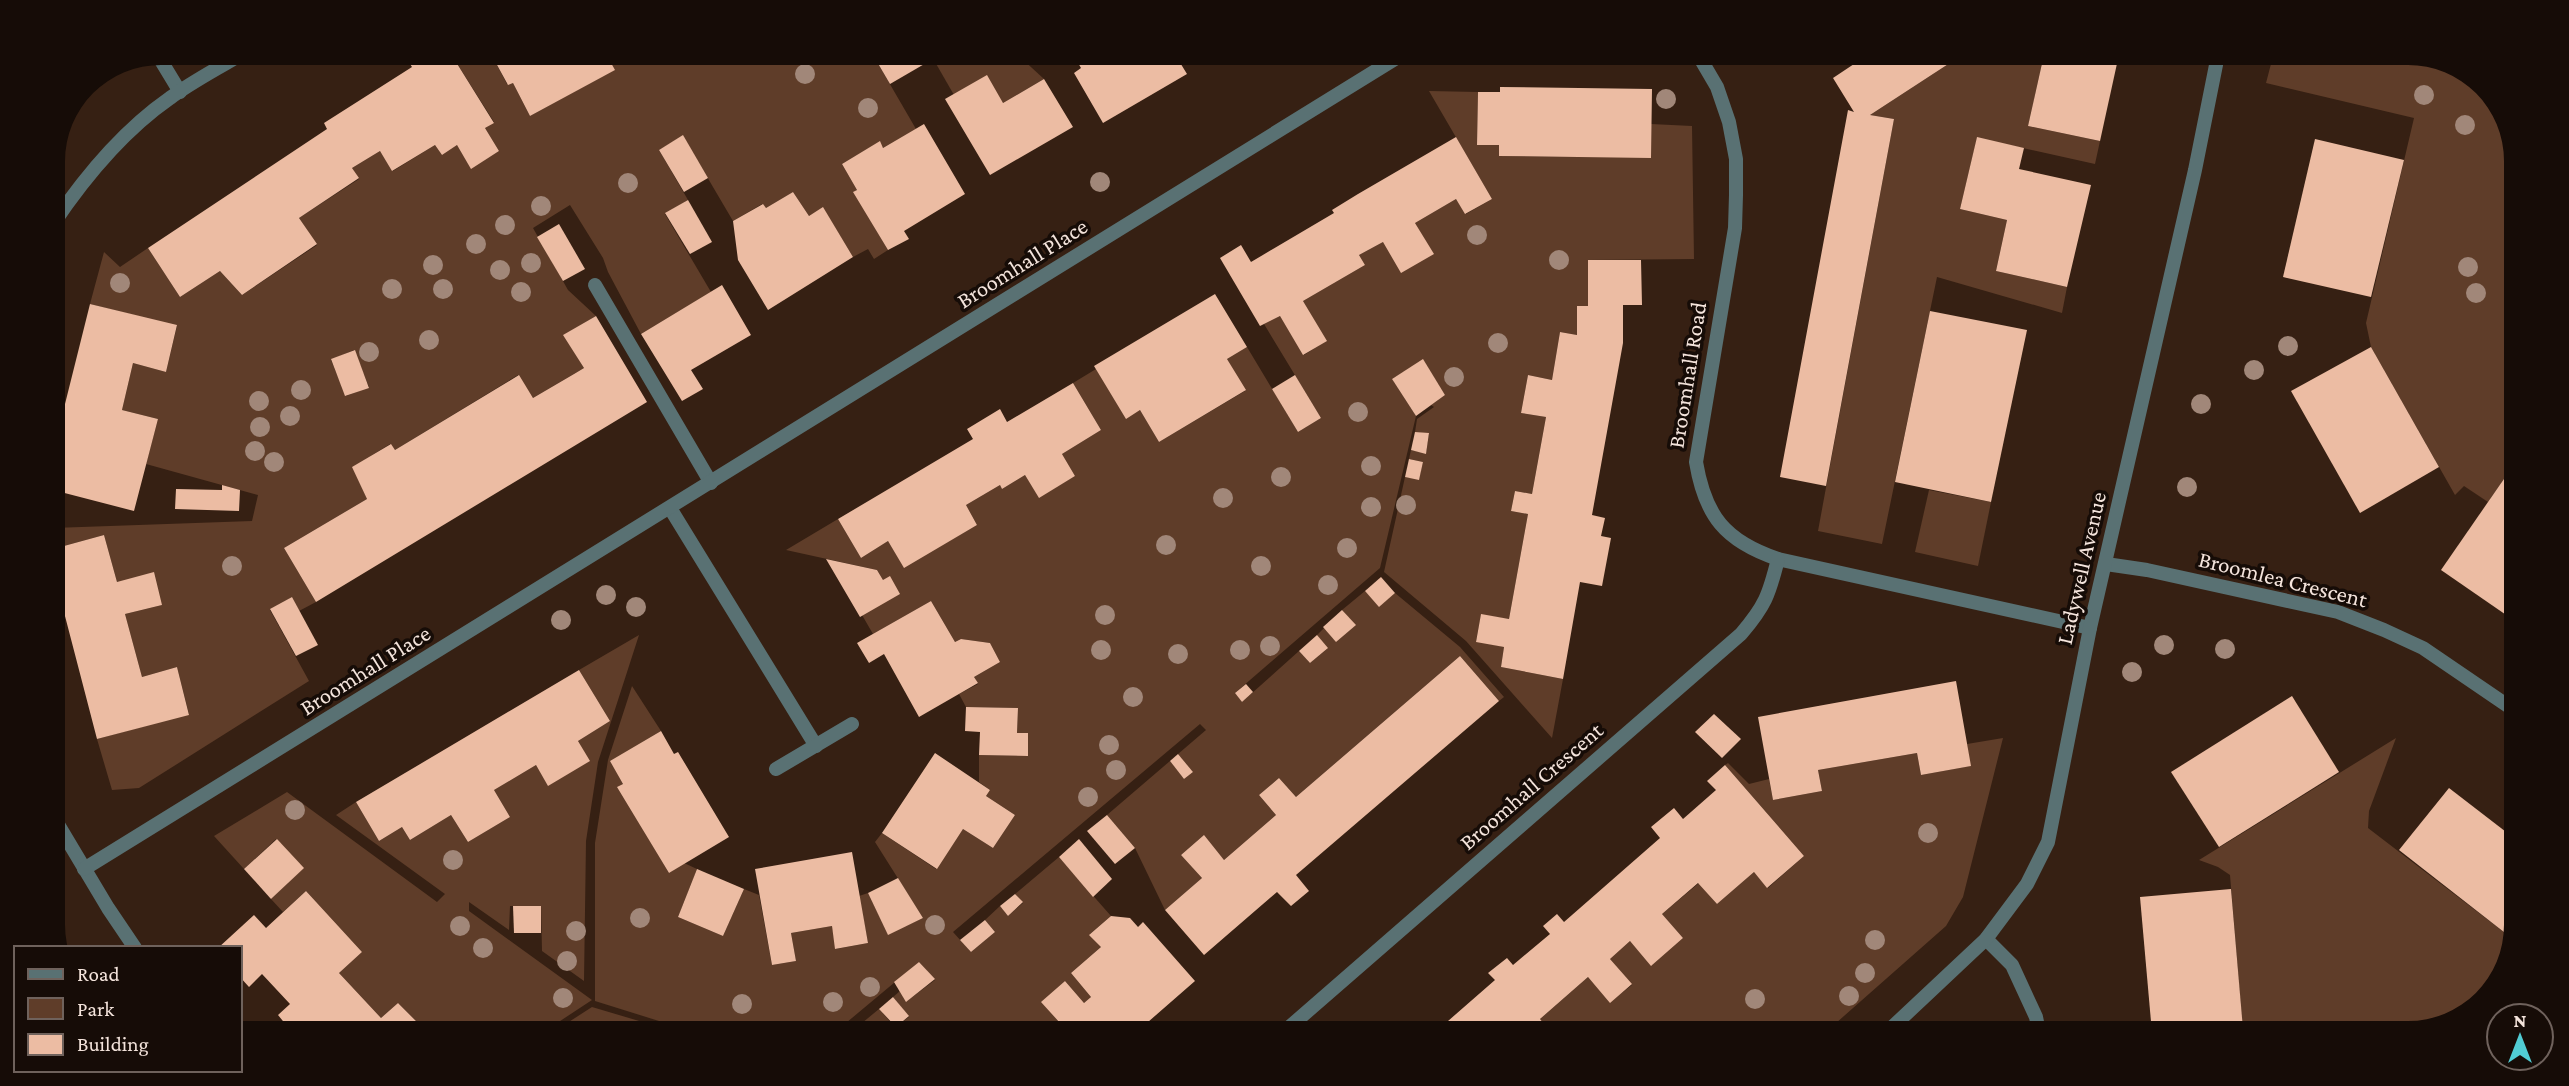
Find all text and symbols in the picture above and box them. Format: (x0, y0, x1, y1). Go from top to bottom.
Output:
street label: Broomhall Place (952, 213, 1092, 313)
street label: Broomhall Road (1663, 300, 1711, 450)
street label: Ladywell Avenue (2051, 489, 2111, 647)
street label: Broomlea Crescent (2196, 546, 2370, 613)
street label: Broomhall Place (295, 620, 435, 720)
street label: Broomhall Crescent (1454, 717, 1608, 855)
legend (14, 946, 242, 1072)
text: Road (77, 962, 120, 986)
text: Park (77, 997, 114, 1021)
north arrow (2485, 1002, 2555, 1072)
text: N (2514, 1010, 2527, 1031)
text: Building (77, 1032, 149, 1056)

